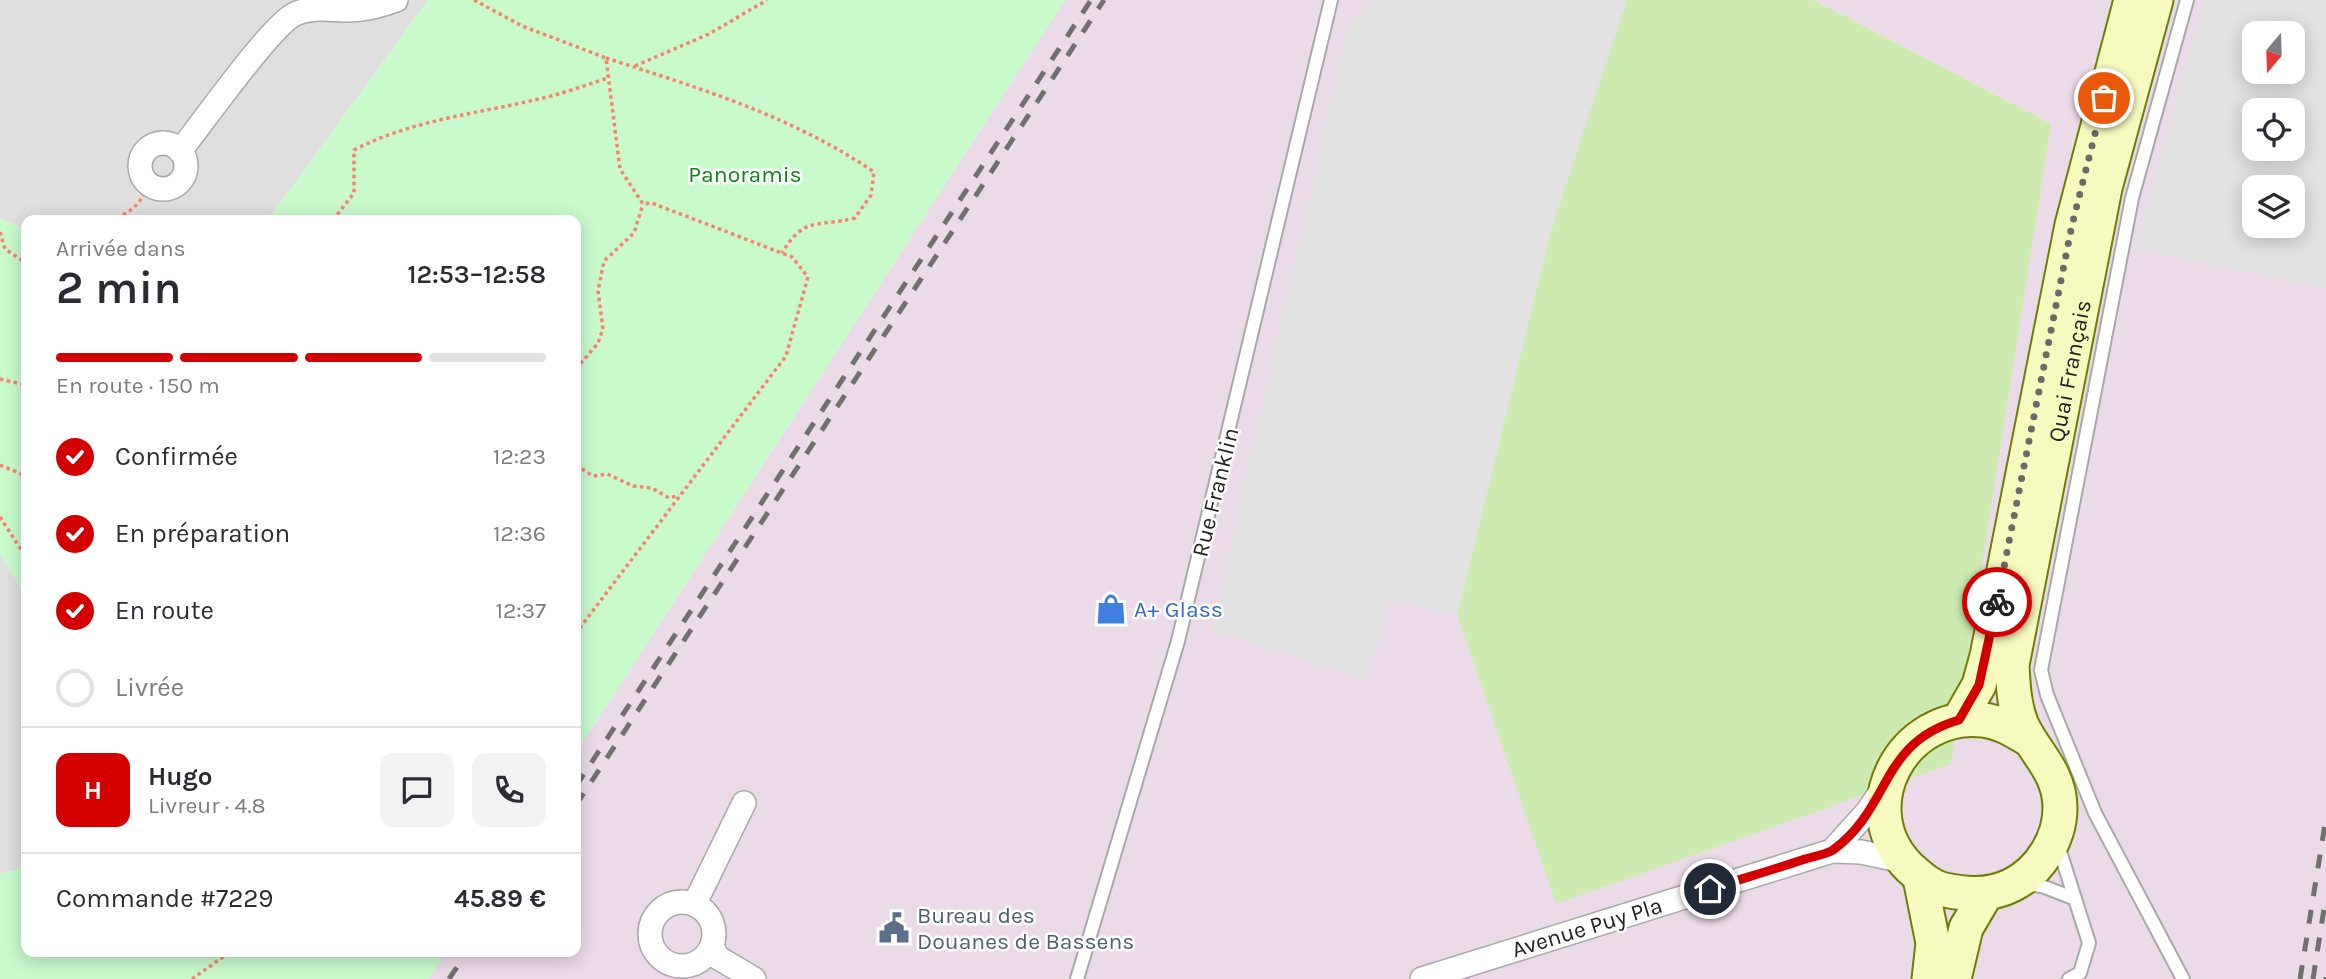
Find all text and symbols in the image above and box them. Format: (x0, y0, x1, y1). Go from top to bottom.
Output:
north arrow (2242, 21, 2305, 84)
map controls (2242, 21, 2305, 238)
pin (2074, 68, 2134, 128)
icon: bag (2085, 79, 2123, 117)
button: locate (2242, 98, 2305, 161)
park label: Panoramis (688, 161, 802, 188)
button: layers (2242, 175, 2305, 238)
text: Arrivée dans (56, 235, 186, 262)
text: 12:53–12:58 (407, 259, 546, 290)
text: 2 min (56, 261, 182, 315)
street label: Quai Français (2043, 298, 2097, 444)
text: En route · 150 m (56, 372, 220, 399)
street label: Rue Franklin (1186, 425, 1245, 560)
icon: check (56, 438, 94, 476)
text: Confirmée (115, 441, 238, 472)
text: 12:23 (493, 443, 546, 470)
icon: check (56, 515, 94, 553)
text: En préparation (115, 518, 290, 549)
text: 12:36 (493, 520, 546, 547)
courier (1962, 567, 2032, 637)
icon: bike (1978, 583, 2016, 621)
icon: check (56, 592, 94, 630)
shop icon: A+ Glass (1094, 592, 1128, 626)
text: En route (115, 595, 214, 626)
place label: A+ Glass (1134, 596, 1223, 623)
text: 12:37 (495, 597, 546, 624)
text: Livrée (115, 672, 184, 703)
button: chat (380, 753, 454, 827)
button: phone (472, 753, 546, 827)
text: Hugo (148, 761, 213, 792)
text: H (84, 775, 102, 806)
text: Livreur · 4.8 (148, 792, 266, 819)
pin (1680, 859, 1740, 919)
icon: home (1691, 870, 1729, 908)
text: Commande #7229 (56, 883, 273, 914)
text: 45.89 € (454, 883, 546, 914)
street label: Avenue Puy Pla (1509, 892, 1666, 963)
place label: Bureau des Douanes de Bassens (917, 902, 1134, 955)
public building icon: Bureau des Douanes de Bassens (877, 911, 911, 945)

